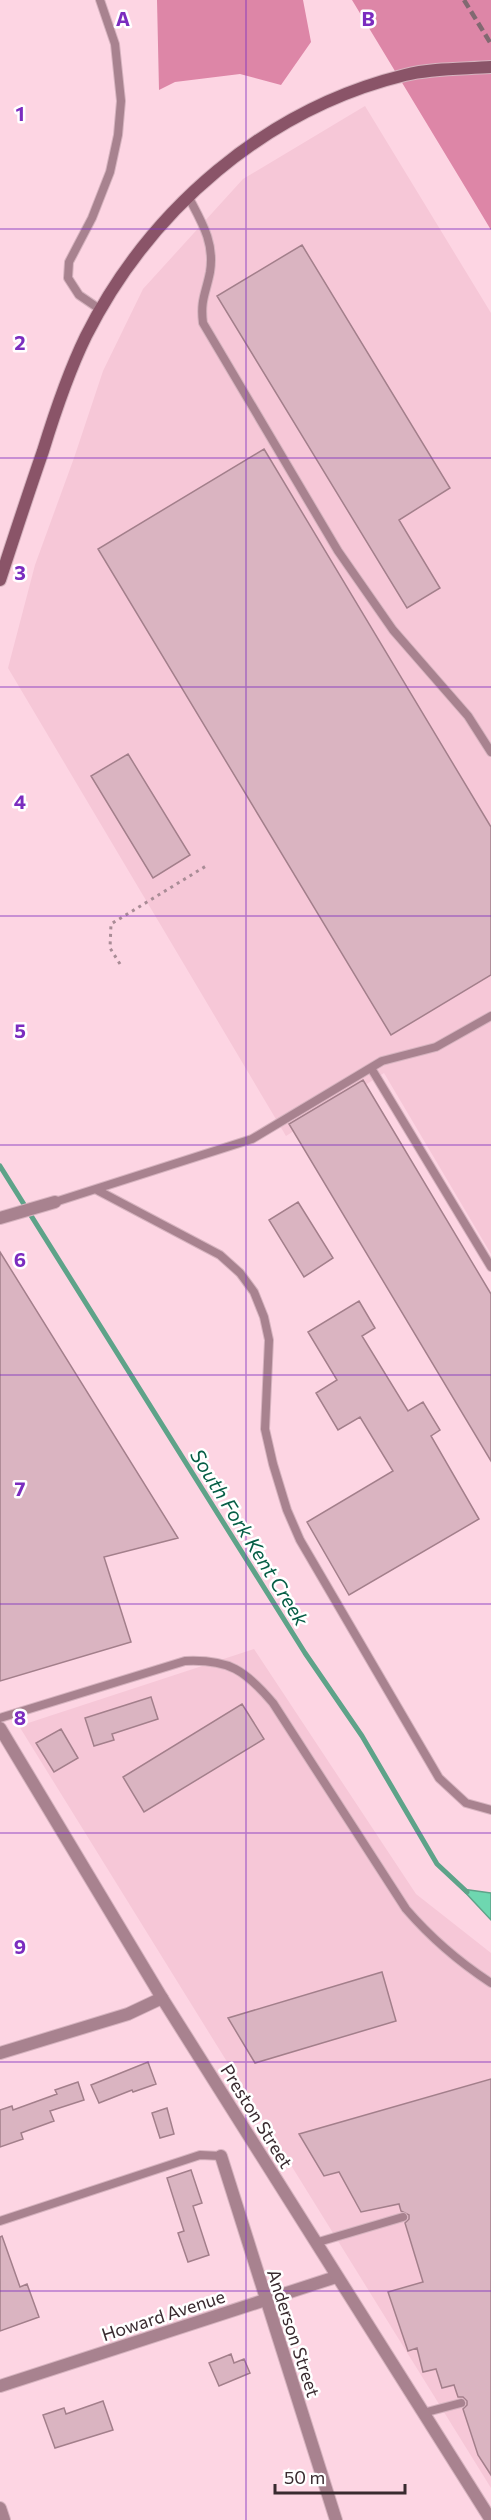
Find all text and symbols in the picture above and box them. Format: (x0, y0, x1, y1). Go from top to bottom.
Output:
text: A (116, 6, 130, 30)
text: B (361, 6, 375, 30)
text: 1 (15, 101, 25, 125)
text: 2 (14, 330, 26, 354)
text: 3 (14, 560, 26, 584)
text: 4 (14, 789, 26, 813)
text: 5 (14, 1018, 26, 1042)
text: 6 (14, 1247, 26, 1271)
water label: South Fork Kent Creek (186, 1444, 315, 1631)
text: 7 (15, 1476, 26, 1500)
text: 8 (14, 1705, 26, 1729)
text: 9 (14, 1934, 26, 1958)
street label: Preston Street (216, 2060, 298, 2172)
street label: Anderson Street (263, 2266, 325, 2400)
street label: Howard Avenue (99, 2285, 227, 2345)
scale bar (275, 2457, 406, 2495)
text: 50 m (284, 2466, 325, 2488)

